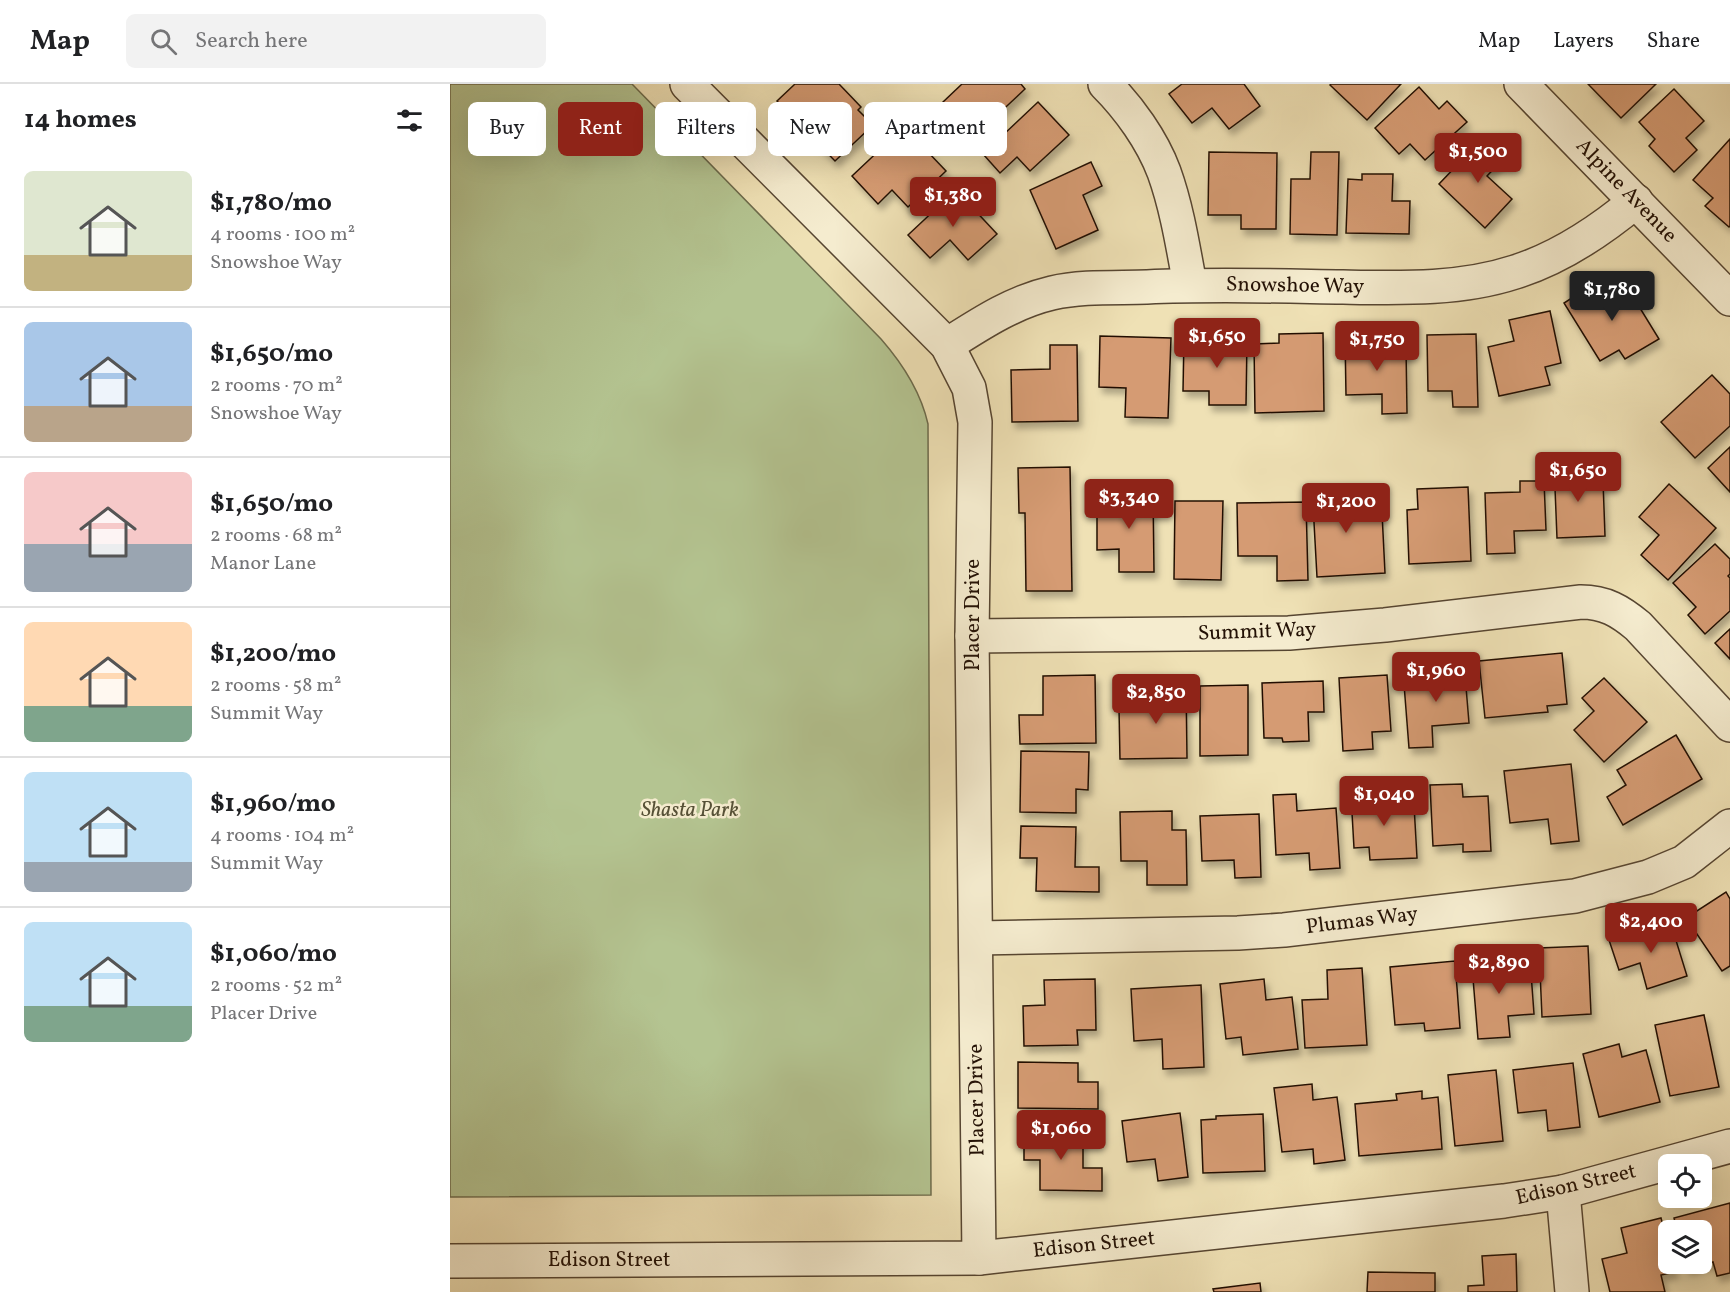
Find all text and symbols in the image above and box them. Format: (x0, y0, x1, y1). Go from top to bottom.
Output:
search box (126, 14, 546, 68)
text: Map (30, 22, 90, 61)
icon: search (147, 25, 180, 58)
text: Search here (195, 26, 308, 57)
text: Map (1478, 27, 1520, 56)
text: Layers (1553, 27, 1614, 56)
text: Share (1647, 27, 1700, 56)
text: 14 homes (24, 102, 137, 138)
chip: Buy (468, 102, 546, 156)
chip: Rent (558, 102, 643, 156)
chip: Filters (655, 102, 756, 156)
chip: New (768, 102, 852, 156)
chip: Apartment (864, 102, 1007, 156)
icon: filters (393, 104, 426, 137)
street label: Alpine Avenue (1569, 132, 1683, 250)
pin: $1,500 (1429, 133, 1527, 184)
text: $1,500 (1448, 138, 1508, 166)
pin: $1,380 (904, 177, 1002, 228)
text: $1,380 (924, 182, 982, 210)
text: $1,780/mo (210, 185, 332, 221)
icon: home (72, 195, 144, 267)
text: 4 rooms · 100 m² (210, 221, 355, 249)
text: Snowshoe Way (210, 249, 342, 277)
street label: Snowshoe Way (1226, 270, 1365, 302)
pin: $1,780 (1563, 271, 1661, 322)
text: $1,780 (1584, 276, 1640, 304)
pin: $1,650 (1168, 318, 1266, 369)
pin: $1,750 (1328, 321, 1426, 372)
text: $1,650 (1188, 323, 1246, 351)
text: $1,750 (1349, 326, 1405, 354)
text: $1,650/mo (210, 336, 333, 372)
icon: home (72, 346, 144, 418)
text: 2 rooms · 70 m² (210, 372, 343, 400)
text: Snowshoe Way (210, 400, 342, 428)
pin: $1,650 (1529, 452, 1627, 503)
text: $1,650 (1549, 457, 1607, 485)
pin: $3,340 (1080, 479, 1178, 530)
pin: $1,200 (1297, 483, 1395, 534)
text: $3,340 (1099, 484, 1160, 512)
text: $1,650/mo (210, 486, 333, 522)
text: $1,200 (1316, 488, 1376, 516)
icon: home (72, 496, 144, 568)
text: 2 rooms · 68 m² (210, 522, 342, 550)
text: Manor Lane (210, 550, 316, 578)
street label: Placer Drive (959, 559, 988, 671)
street label: Summit Way (1197, 615, 1317, 649)
text: $1,200/mo (210, 636, 336, 672)
icon: home (72, 646, 144, 718)
pin: $1,960 (1387, 652, 1485, 703)
text: $1,960 (1406, 657, 1466, 685)
text: 2 rooms · 58 m² (210, 672, 341, 700)
pin: $2,850 (1107, 674, 1205, 725)
text: $2,850 (1126, 679, 1186, 707)
text: Summit Way (210, 700, 323, 728)
pin: $1,040 (1335, 776, 1433, 827)
text: $1,040 (1354, 781, 1415, 809)
text: $1,960/mo (210, 786, 336, 822)
icon: home (72, 796, 144, 868)
park label: Shasta Park (641, 796, 739, 825)
text: 4 rooms · 104 m² (210, 822, 354, 850)
text: Summit Way (210, 850, 323, 878)
street label: Plumas Way (1304, 900, 1420, 942)
pin: $2,400 (1602, 903, 1700, 954)
text: $2,400 (1619, 908, 1683, 936)
text: $1,060/mo (210, 936, 337, 972)
pin: $2,890 (1450, 944, 1548, 995)
icon: home (72, 946, 144, 1018)
text: $2,890 (1468, 949, 1530, 977)
text: 2 rooms · 52 m² (210, 972, 342, 1000)
text: Placer Drive (210, 1000, 317, 1028)
street label: Placer Drive (962, 1043, 992, 1157)
pin: $1,060 (1012, 1110, 1110, 1161)
text: $1,060 (1031, 1115, 1091, 1143)
map controls (1658, 1154, 1712, 1274)
button: locate (1658, 1154, 1712, 1208)
street label: Edison Street (1513, 1157, 1639, 1213)
button: layers (1658, 1220, 1712, 1274)
street label: Edison Street (1031, 1224, 1157, 1266)
street label: Edison Street (548, 1246, 670, 1275)

